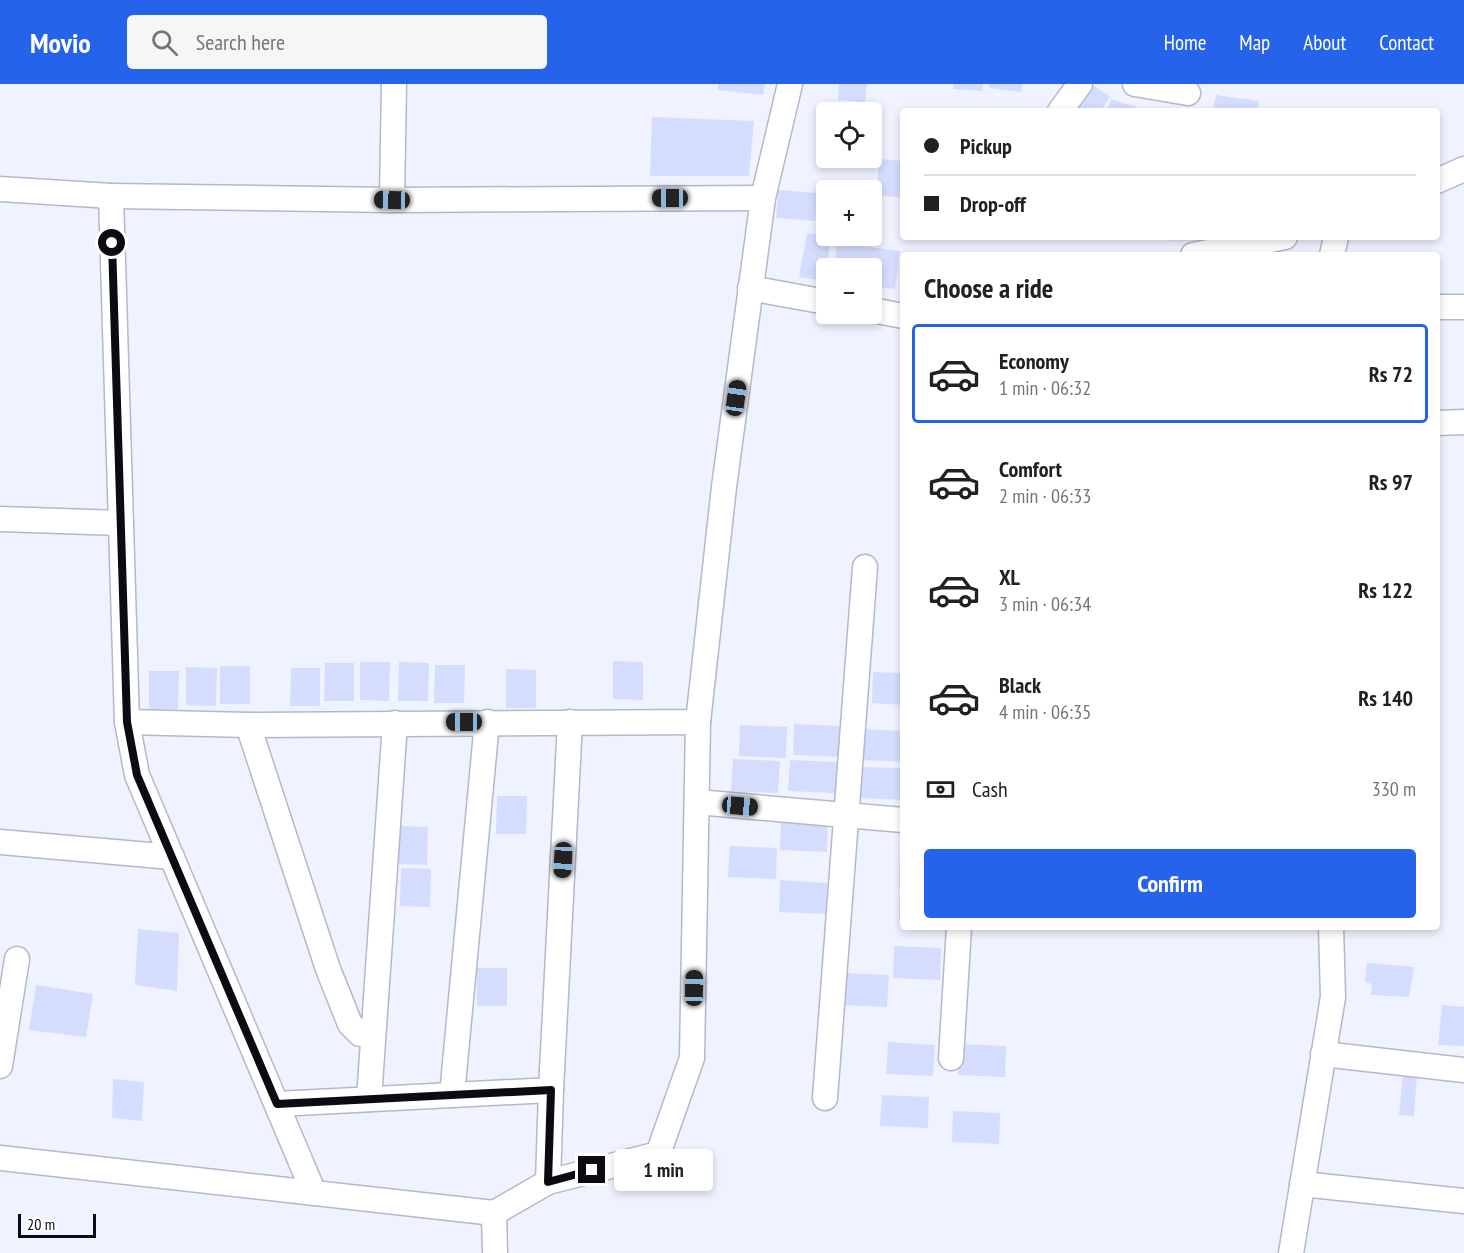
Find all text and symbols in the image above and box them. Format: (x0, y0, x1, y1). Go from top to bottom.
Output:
search box (127, 15, 547, 69)
text: Movio (30, 24, 91, 61)
icon: search (148, 26, 181, 59)
text: Search here (196, 28, 285, 56)
text: Home (1164, 29, 1206, 56)
text: Map (1239, 29, 1270, 56)
text: About (1303, 29, 1346, 56)
text: Contact (1379, 29, 1434, 56)
map controls (816, 102, 882, 324)
button: locate (816, 102, 882, 168)
text: Pickup (960, 132, 1012, 160)
button: + (816, 180, 882, 246)
car (652, 189, 688, 207)
text: Drop-off (960, 190, 1026, 218)
car (374, 191, 410, 209)
route start (98, 229, 125, 256)
button: − (816, 258, 882, 324)
text: Choose a ride (924, 271, 1053, 305)
icon: car (927, 347, 981, 401)
text: Economy (999, 347, 1069, 375)
text: Rs 72 (1369, 360, 1413, 388)
text: 1 min · 06:32 (999, 375, 1091, 401)
car (725, 379, 747, 417)
icon: car (927, 455, 981, 509)
text: Comfort (999, 455, 1062, 483)
text: Rs 97 (1369, 468, 1413, 496)
text: 2 min · 06:33 (999, 483, 1091, 509)
icon: car (927, 563, 981, 617)
text: XL (999, 563, 1020, 591)
text: Rs 122 (1358, 576, 1413, 604)
text: 3 min · 06:34 (999, 591, 1091, 617)
icon: car (927, 671, 981, 725)
text: Black (999, 671, 1041, 699)
text: Rs 140 (1358, 684, 1413, 712)
text: 4 min · 06:35 (999, 699, 1091, 725)
car (446, 713, 482, 731)
icon: cash (924, 773, 957, 806)
text: Cash (972, 775, 1008, 803)
text: 330 m (1372, 776, 1416, 802)
car (721, 795, 759, 817)
car (553, 842, 573, 878)
button: Confirm (924, 849, 1416, 918)
car (685, 970, 703, 1006)
callout: 1 min (613, 1149, 712, 1191)
route end (578, 1156, 605, 1183)
text: 1 min (643, 1157, 684, 1183)
scale bar (18, 1211, 96, 1238)
text: 20 m (27, 1214, 55, 1234)

